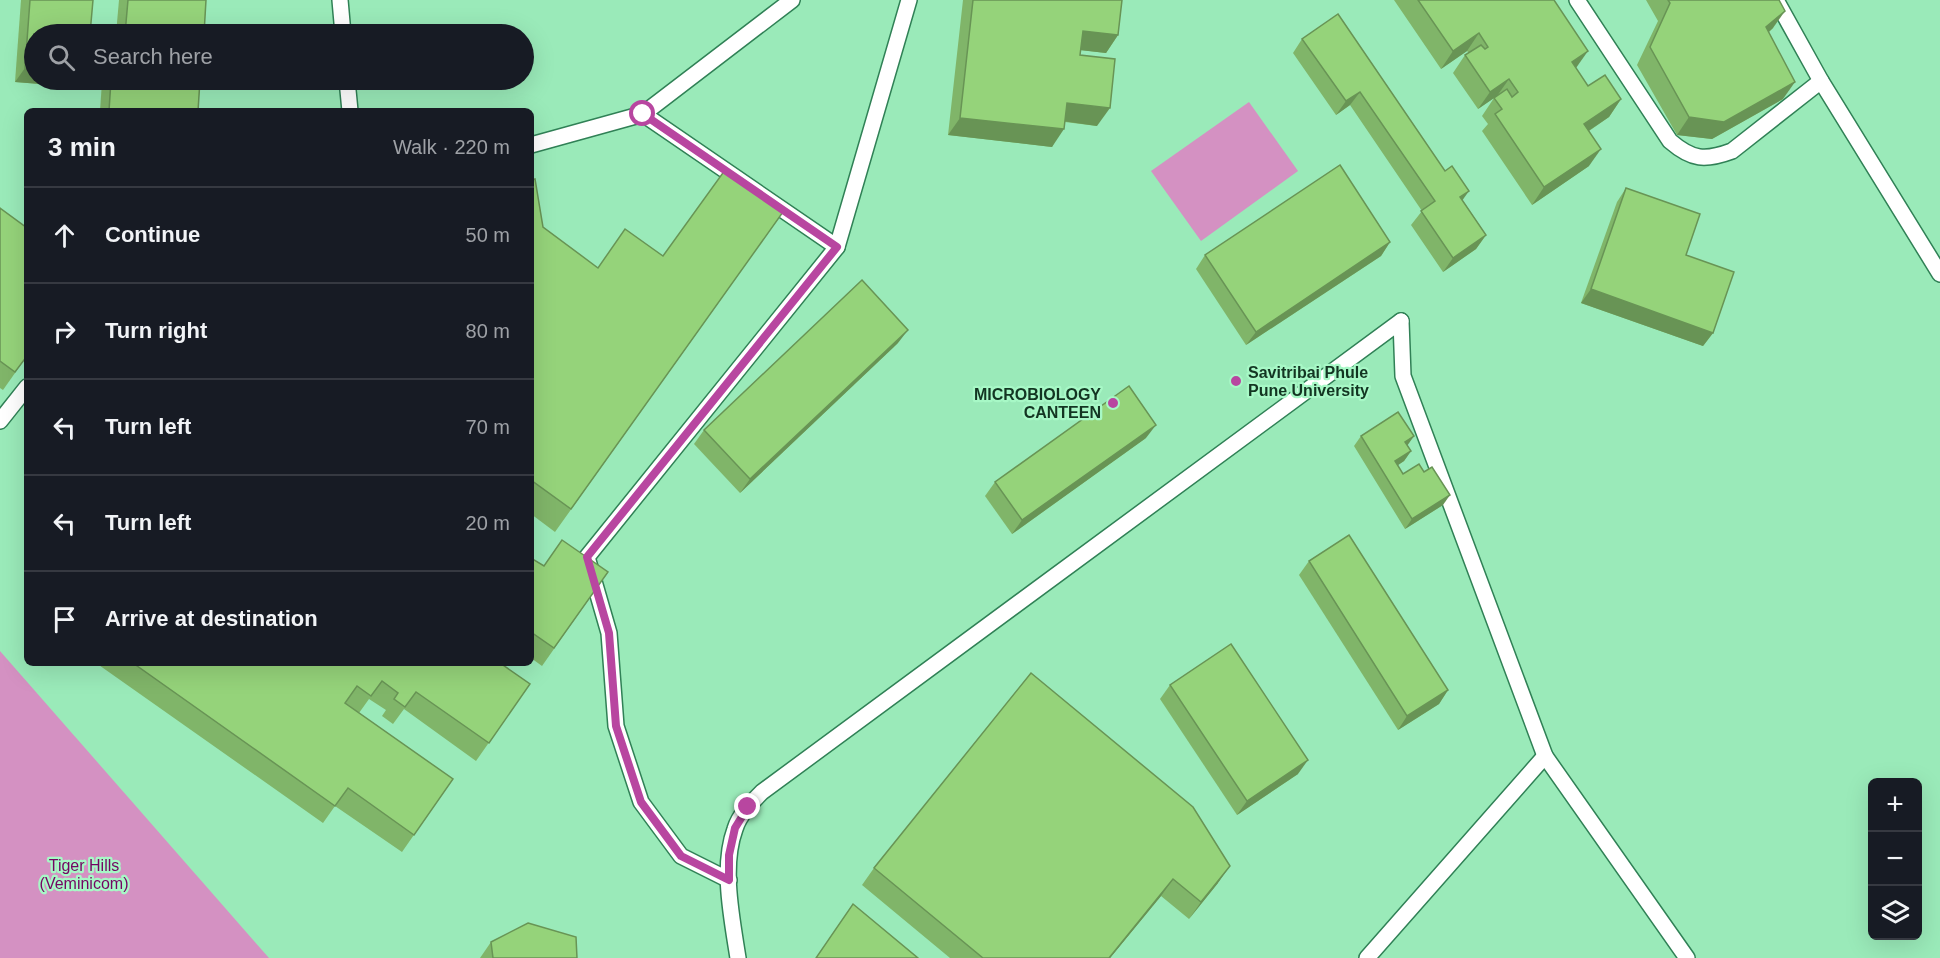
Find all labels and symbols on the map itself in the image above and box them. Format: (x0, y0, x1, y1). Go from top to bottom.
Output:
route start (629, 100, 655, 126)
place label: Savitribai Phule Pune University (1248, 364, 1369, 399)
marker: Savitribai Phule Pune University (1229, 374, 1243, 388)
place label: MICROBIOLOGY CANTEEN (974, 386, 1101, 421)
marker: MICROBIOLOGY CANTEEN (1106, 396, 1120, 410)
route end (734, 793, 760, 819)
park label: Tiger Hills (Veminicom) (40, 857, 128, 892)

